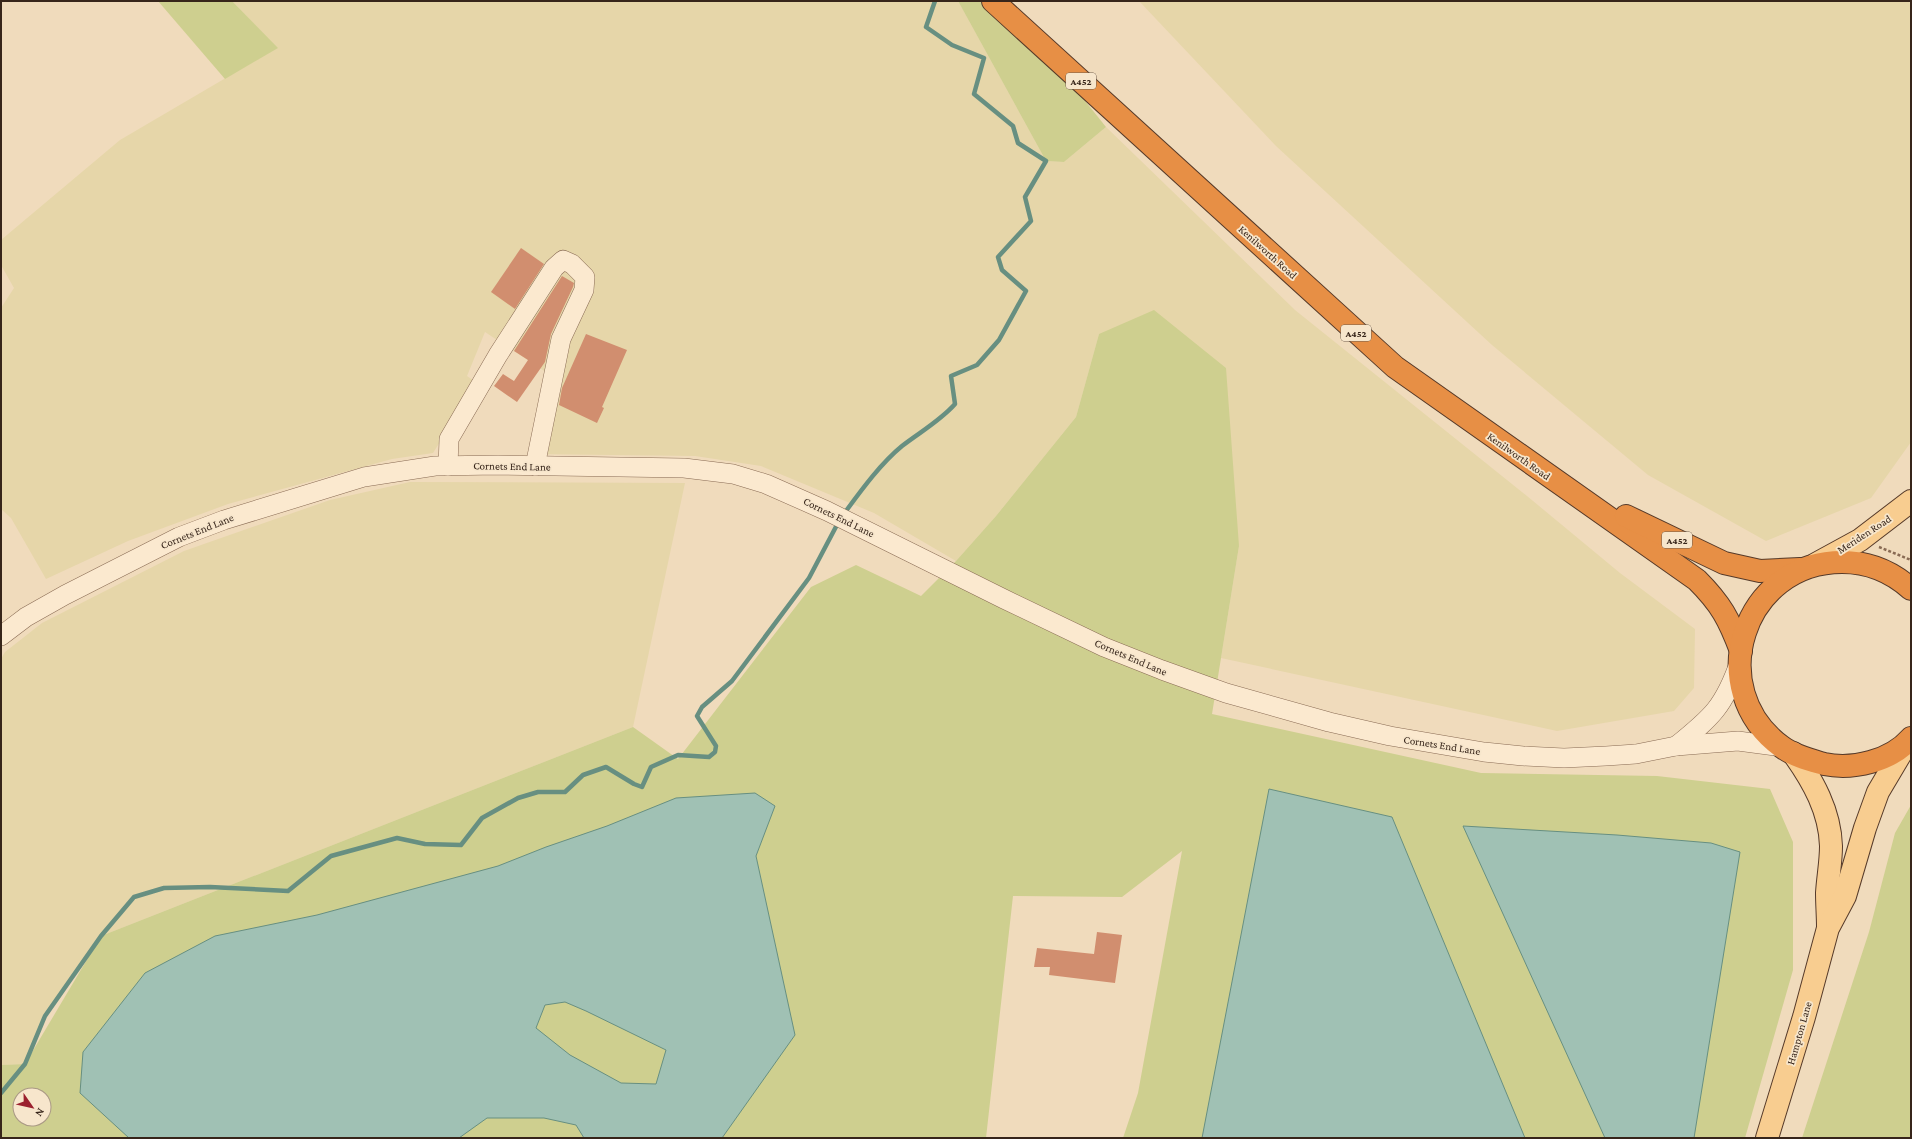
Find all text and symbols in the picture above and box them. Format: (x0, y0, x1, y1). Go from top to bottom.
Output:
road number: A452 (1066, 73, 1096, 89)
street label: Kenilworth Road (1236, 223, 1300, 281)
road number: A452 (1341, 325, 1371, 341)
street label: Kenilworth Road (1485, 430, 1553, 482)
street label: Cornets End Lane (473, 459, 551, 473)
street label: Cornets End Lane (802, 495, 877, 539)
street label: Cornets End Lane (159, 511, 235, 551)
street label: Meriden Road (1835, 512, 1893, 556)
road number: A452 (1662, 532, 1692, 548)
street label: Cornets End Lane (1093, 636, 1169, 678)
street label: Cornets End Lane (1403, 733, 1481, 757)
street label: Hampton Lane (1784, 1000, 1815, 1066)
north arrow (12, 1087, 52, 1127)
text: N (33, 1106, 47, 1119)

